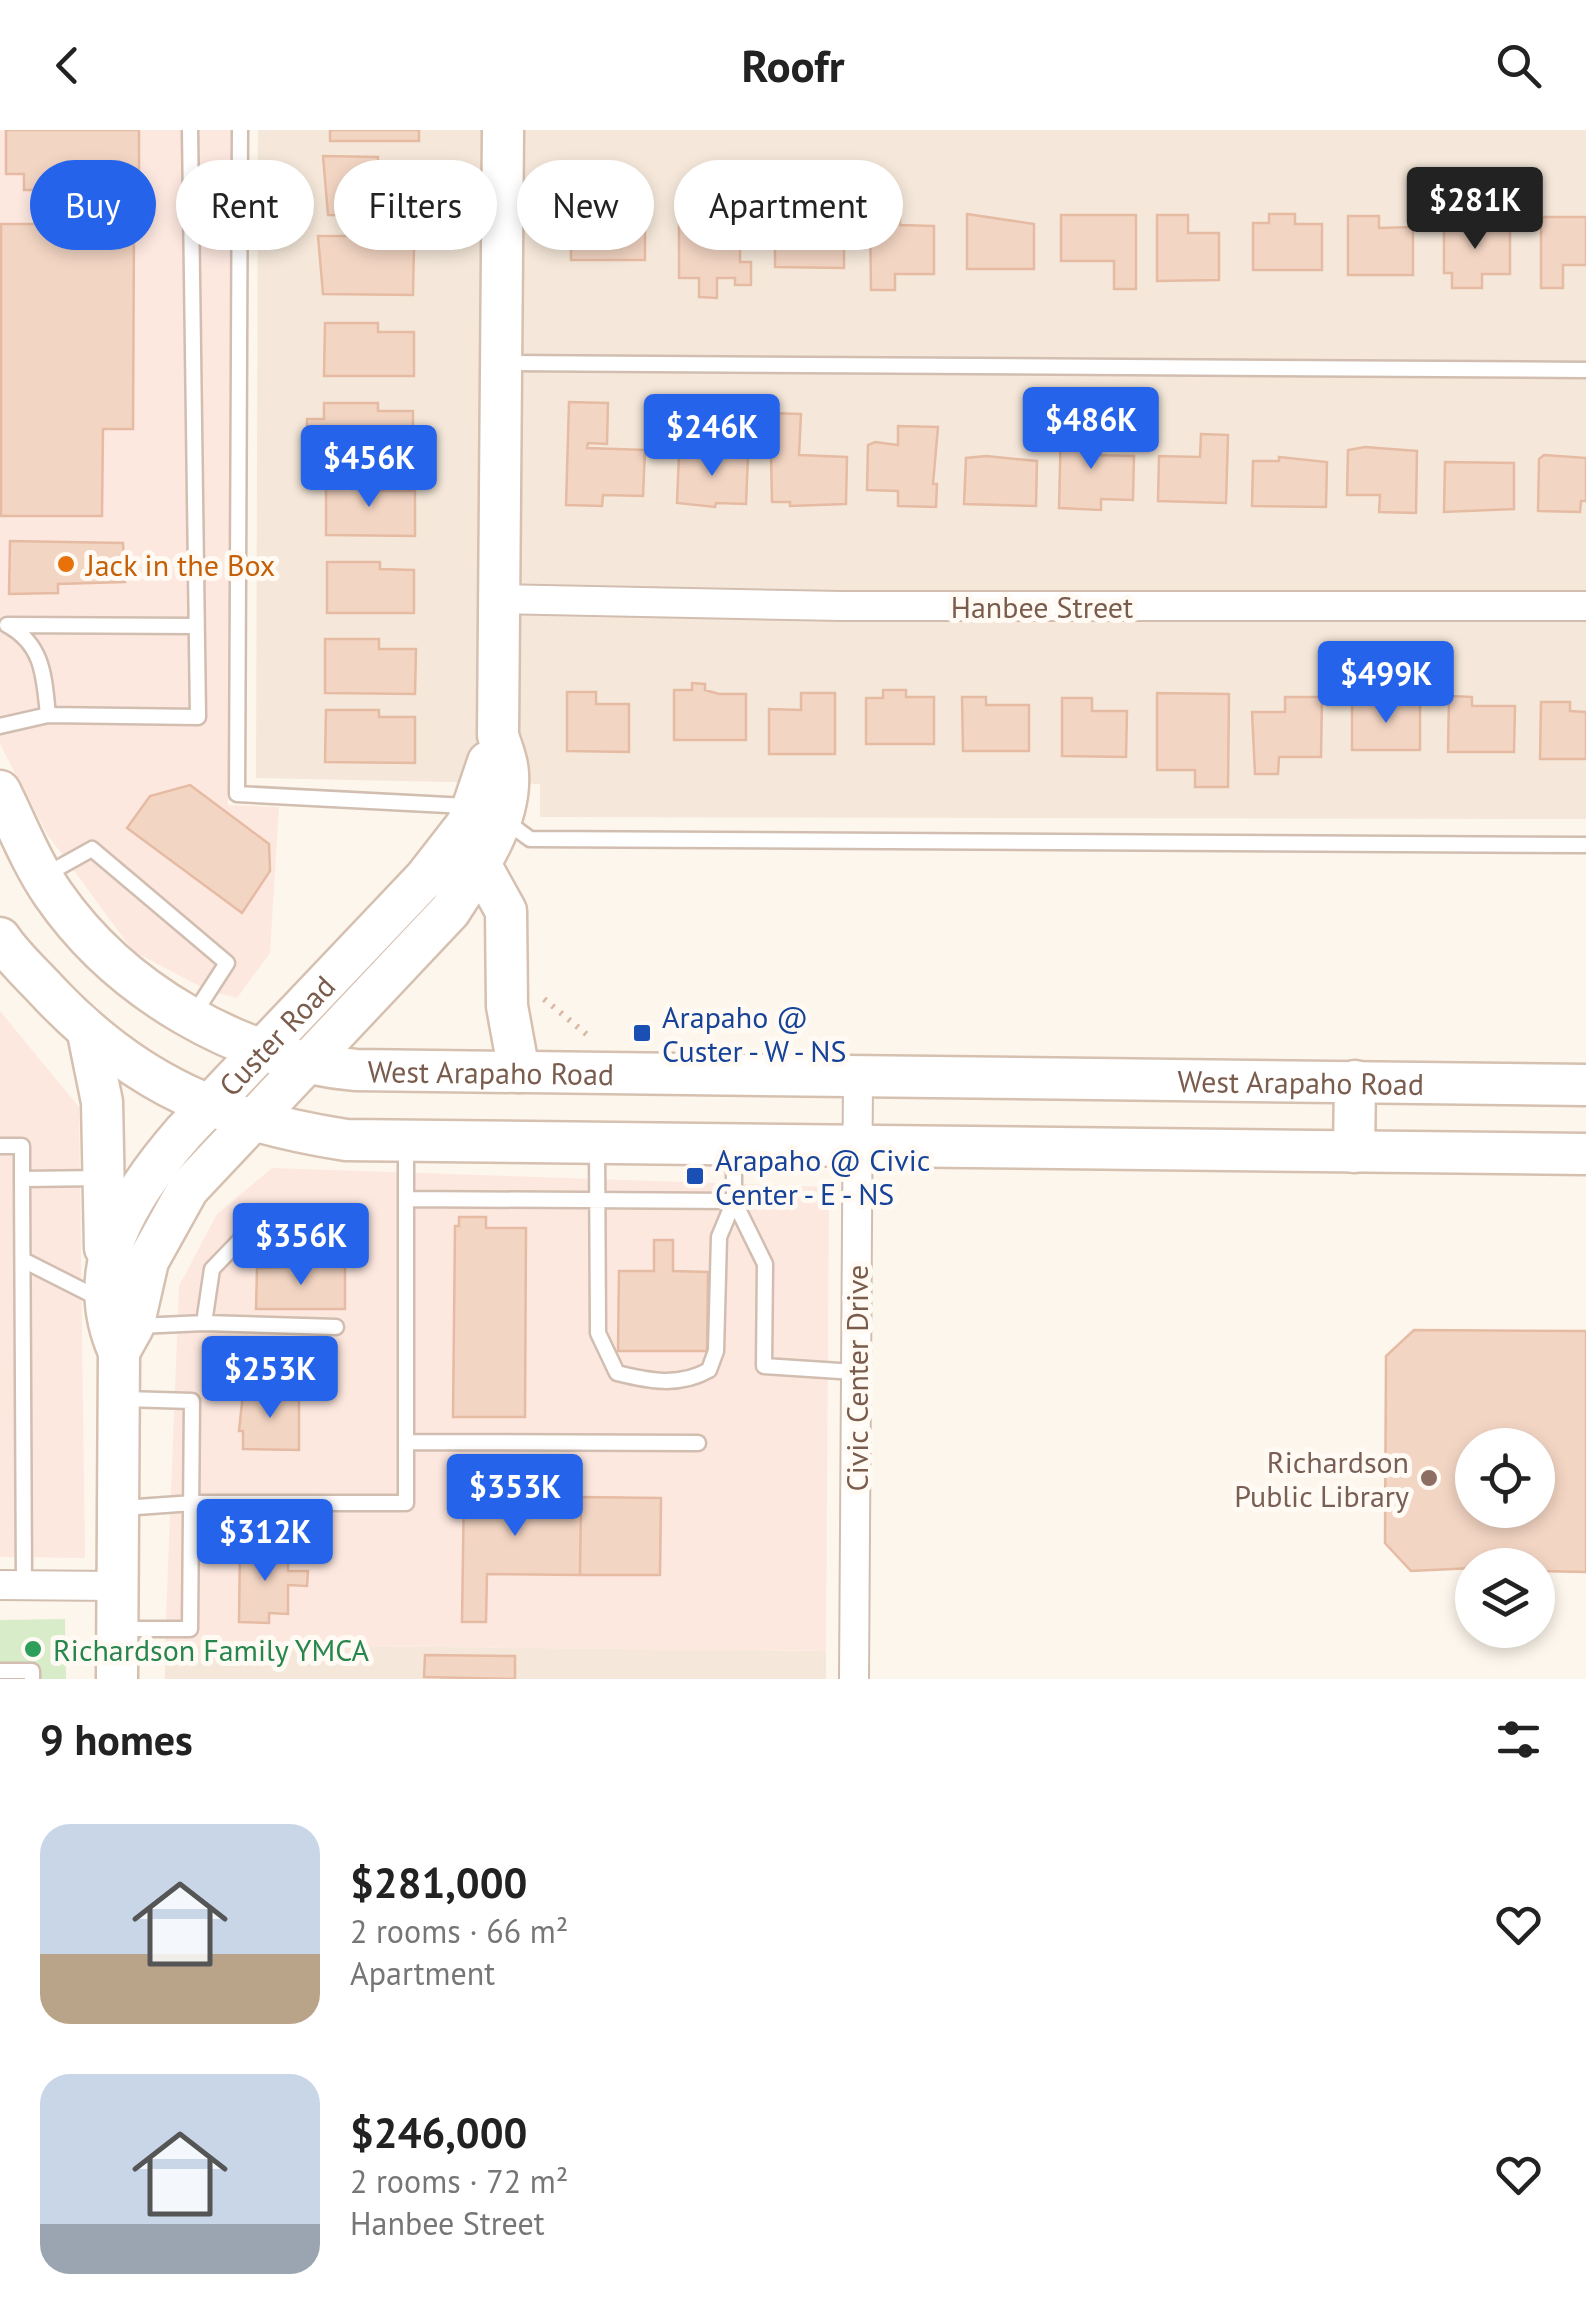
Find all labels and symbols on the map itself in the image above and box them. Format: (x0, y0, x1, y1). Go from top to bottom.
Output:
pin: $281K (1405, 167, 1545, 252)
pin: $486K (1021, 387, 1161, 472)
pin: $246K (642, 394, 782, 479)
pin: $456K (299, 425, 439, 510)
place label: Jack in the Box (84, 545, 275, 584)
marker: Jack in the Box (55, 553, 77, 575)
street label: Hanbee Street (951, 587, 1133, 626)
pin: $499K (1316, 641, 1456, 726)
street label: Custer Road (210, 966, 343, 1104)
place label: Arapaho @ Custer - W - NS (662, 997, 846, 1070)
marker: Arapaho @ Custer - W - NS (631, 1022, 653, 1044)
street label: West Arapaho Road (367, 1051, 614, 1093)
street label: West Arapaho Road (1177, 1061, 1424, 1103)
place label: Arapaho @ Civic Center - E - NS (715, 1140, 930, 1213)
marker: Arapaho @ Civic Center - E - NS (684, 1165, 706, 1187)
pin: $356K (231, 1203, 371, 1288)
street label: Civic Center Drive (837, 1265, 876, 1491)
pin: $253K (200, 1336, 340, 1421)
place label: Richardson Public Library (1234, 1442, 1409, 1515)
pin: $353K (445, 1454, 585, 1539)
marker: Richardson Public Library (1418, 1467, 1440, 1489)
pin: $312K (195, 1499, 335, 1584)
place label: Richardson Family YMCA (53, 1630, 369, 1669)
marker: Richardson Family YMCA (22, 1638, 44, 1660)

